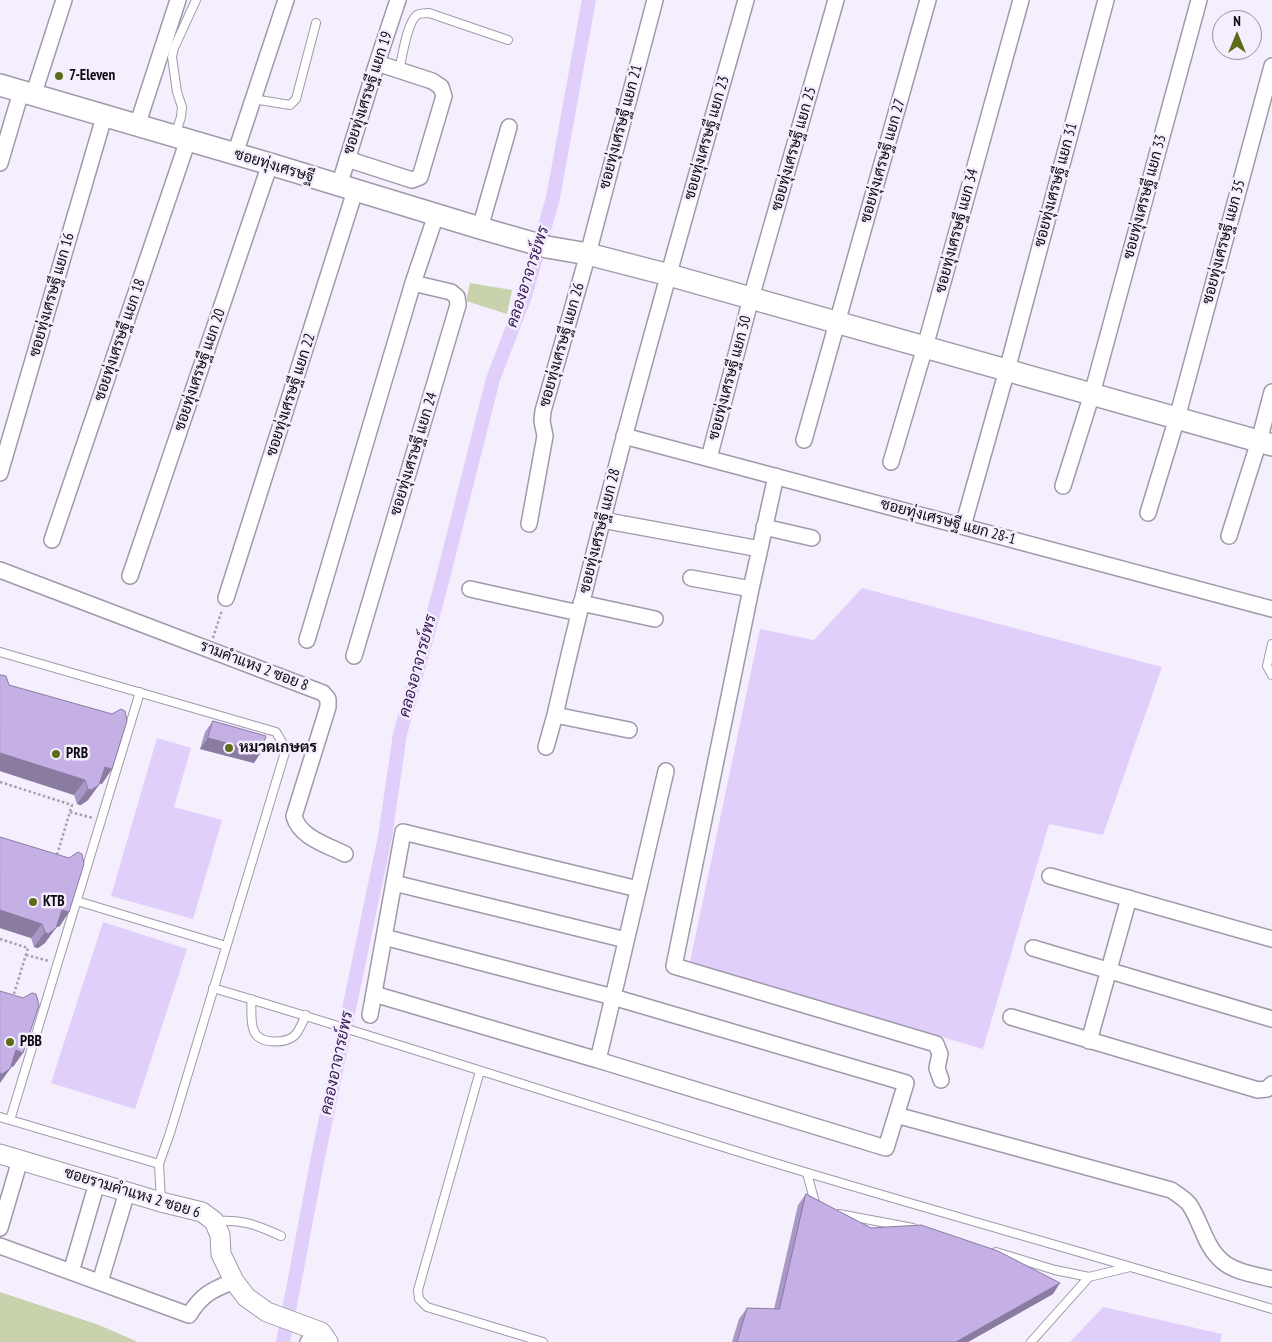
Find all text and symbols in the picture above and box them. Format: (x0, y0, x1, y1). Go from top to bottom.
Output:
north arrow (1212, 10, 1262, 60)
text: N (1233, 12, 1241, 30)
street label: ซอยทุ่งเศรษฐี แยก 19 (340, 29, 396, 157)
street label: ซอยทุ่งเศรษฐี แยก 21 (596, 63, 646, 191)
place label: 7-Eleven (69, 67, 115, 85)
marker: 7-Eleven (53, 70, 65, 82)
street label: ซอยทุ่งเศรษฐี แยก 23 (681, 74, 733, 202)
street label: ซอยทุ่งเศรษฐี แยก 25 (768, 85, 820, 213)
street label: ซอยทุ่งเศรษฐี แยก 27 (857, 97, 909, 225)
street label: ซอยทุ่งเศรษฐี แยก 31 (1031, 121, 1081, 249)
street label: ซอยทุ่งเศรษฐี แยก 33 (1120, 133, 1170, 261)
street label: ซอยทุ่งเศรษฐี (232, 145, 316, 187)
street label: ซอยทุ่งเศรษฐี แยก 34 (932, 167, 982, 295)
street label: ซอยทุ่งเศรษฐี แยก 35 (1199, 178, 1249, 306)
water label: คลองอาจารย์พร (503, 224, 553, 330)
street label: ซอยทุ่งเศรษฐี แยก 16 (26, 231, 78, 359)
street label: ซอยทุ่งเศรษฐี แยก 18 (91, 276, 149, 404)
street label: ซอยทุ่งเศรษฐี แยก 26 (536, 281, 588, 409)
street label: ซอยทุ่งเศรษฐี แยก 20 (171, 306, 229, 434)
street label: ซอยทุ่งเศรษฐี แยก 30 (705, 314, 755, 442)
street label: ซอยทุ่งเศรษฐี แยก 22 (263, 331, 319, 459)
street label: ซอยทุ่งเศรษฐี แยก 24 (387, 390, 441, 518)
street label: ซอยทุ่งเศรษฐี แยก 28 (576, 467, 624, 595)
street label: ซอยทุ่งเศรษฐี แยก 28-1 (878, 495, 1018, 549)
water label: คลองอาจารย์พร (395, 613, 441, 719)
street label: รามคำแหง 2 ซอย 8 (197, 637, 311, 695)
place label: หมวดเกษตร (239, 739, 317, 757)
marker: หมวดเกษตร (223, 742, 235, 754)
place label: PRB (66, 745, 88, 763)
marker: PRB (50, 748, 62, 760)
place label: KTB (43, 893, 65, 911)
marker: KTB (27, 896, 39, 908)
water label: คลองอาจารย์พร (317, 1009, 357, 1117)
place label: PBB (20, 1033, 42, 1051)
marker: PBB (4, 1036, 16, 1048)
street label: ซอยรามคำแหง 2 ซอย 6 (62, 1164, 202, 1222)

